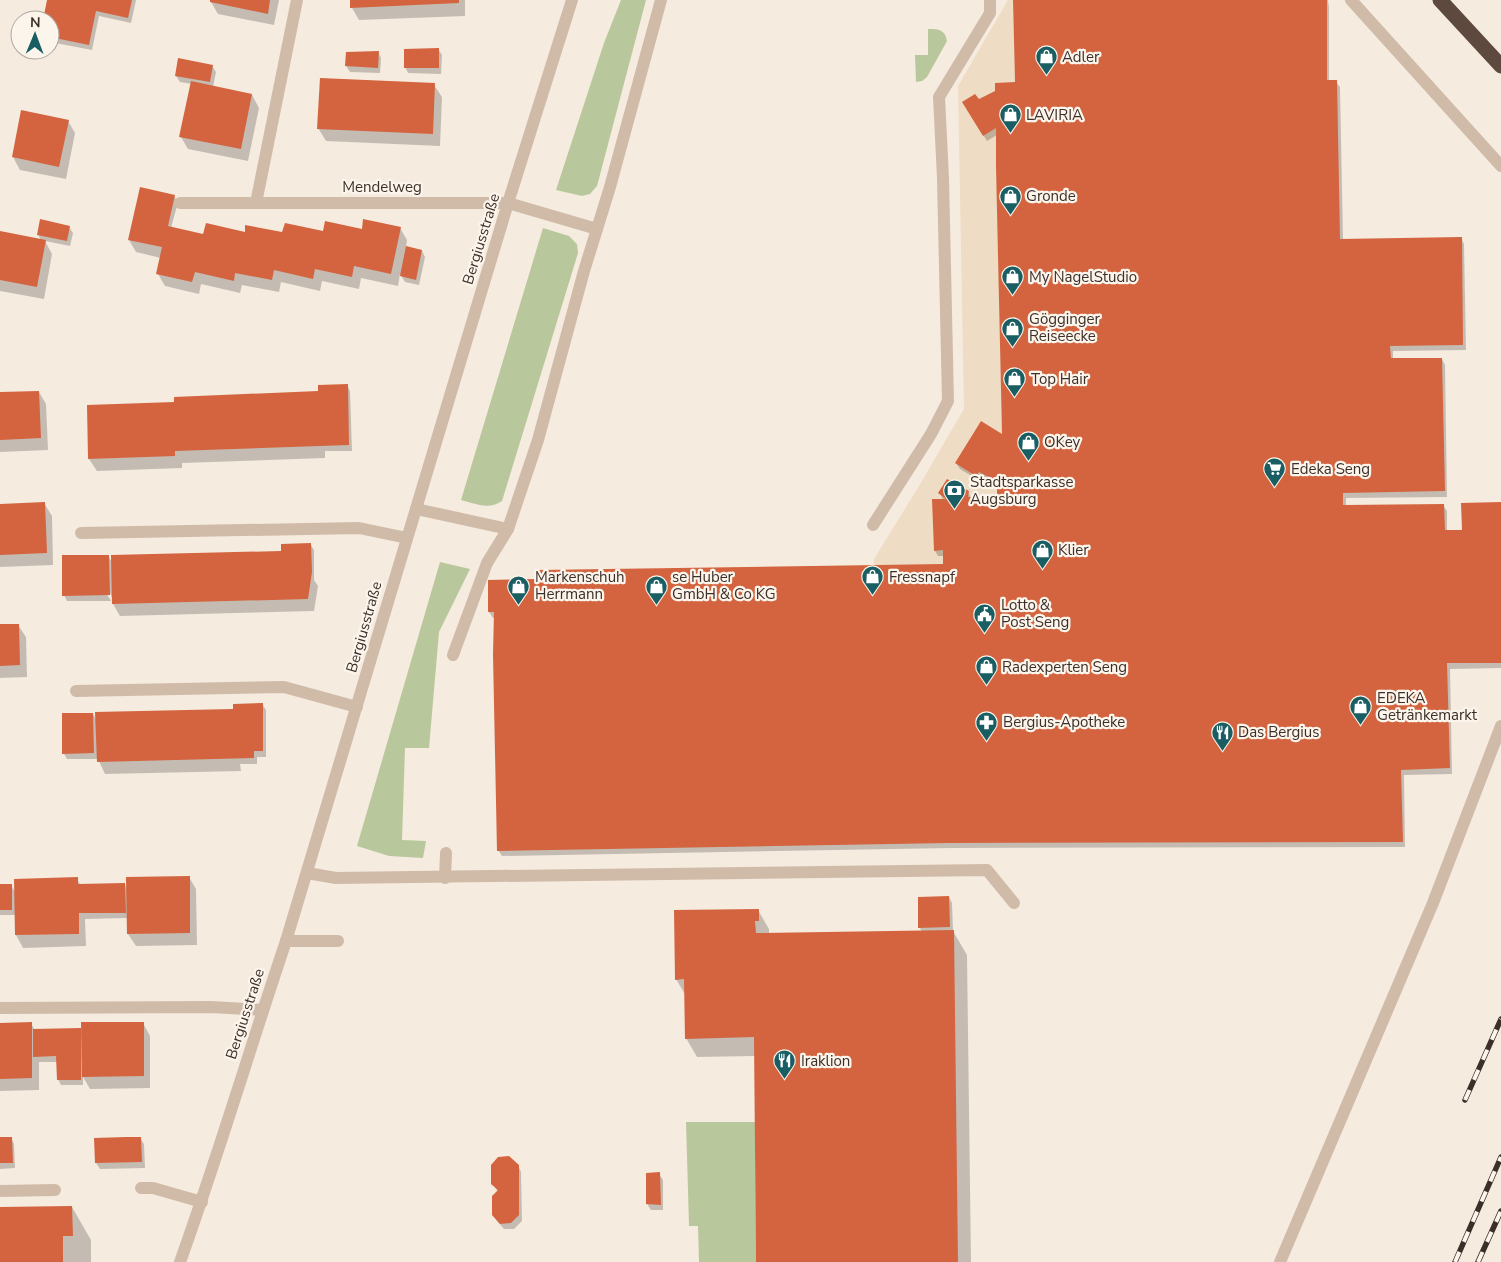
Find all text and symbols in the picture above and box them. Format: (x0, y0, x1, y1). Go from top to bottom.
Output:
north arrow (10, 10, 60, 60)
text: N (30, 13, 41, 32)
shop icon: Adler (1034, 45, 1058, 76)
place label: Adler (1062, 47, 1100, 67)
shop icon: LAVIRIA (998, 103, 1022, 134)
place label: LAVIRIA (1026, 105, 1083, 125)
street label: Mendelweg (342, 177, 422, 197)
shop icon: Gronde (998, 184, 1022, 215)
place label: Gronde (1026, 186, 1076, 206)
street label: Bergiusstraße (458, 191, 504, 287)
shop icon: My NagelStudio (1001, 265, 1025, 296)
place label: My NagelStudio (1029, 267, 1137, 287)
place label: Gögginger Reiseecke (1029, 309, 1101, 346)
shop icon: Gögginger Reiseecke (1001, 316, 1025, 347)
shop icon: Top Hair (1003, 367, 1027, 398)
place label: Top Hair (1031, 369, 1089, 389)
shop icon: OKey (1016, 430, 1040, 461)
place label: OKey (1044, 432, 1081, 452)
supermarket icon: Edeka Seng (1263, 457, 1287, 488)
place label: Edeka Seng (1291, 459, 1370, 479)
place label: Stadtsparkasse Augsburg (970, 472, 1073, 509)
bank icon: Stadtsparkasse Augsburg (942, 479, 966, 510)
shop icon: Klier (1030, 538, 1054, 569)
place label: Klier (1058, 540, 1089, 560)
shop icon: Fressnapf (861, 565, 885, 596)
place label: Markenschuh Herrmann (535, 567, 625, 604)
place label: se Huber GmbH & Co KG (672, 567, 776, 604)
place label: Fressnapf (889, 567, 956, 587)
shop icon: Markenschuh Herrmann (507, 574, 531, 605)
shop icon: se Huber GmbH & Co KG (644, 574, 668, 605)
street label: Bergiusstraße (341, 579, 387, 675)
place label: Lotto & Post Seng (1001, 595, 1069, 632)
public building icon: Lotto & Post Seng (973, 602, 997, 633)
shop icon: Radexperten Seng (974, 655, 998, 686)
place label: Radexperten Seng (1002, 657, 1127, 677)
place label: EDEKA Getränkemarkt (1377, 688, 1478, 725)
shop icon: EDEKA Getränkemarkt (1349, 695, 1373, 726)
pharmacy icon: Bergius-Apotheke (975, 710, 999, 741)
place label: Bergius-Apotheke (1003, 712, 1125, 732)
restaurant icon: Das Bergius (1210, 720, 1234, 751)
place label: Das Bergius (1238, 722, 1319, 742)
street label: Bergiusstraße (221, 966, 269, 1062)
restaurant icon: Iraklion (773, 1049, 797, 1080)
place label: Iraklion (801, 1051, 850, 1071)

